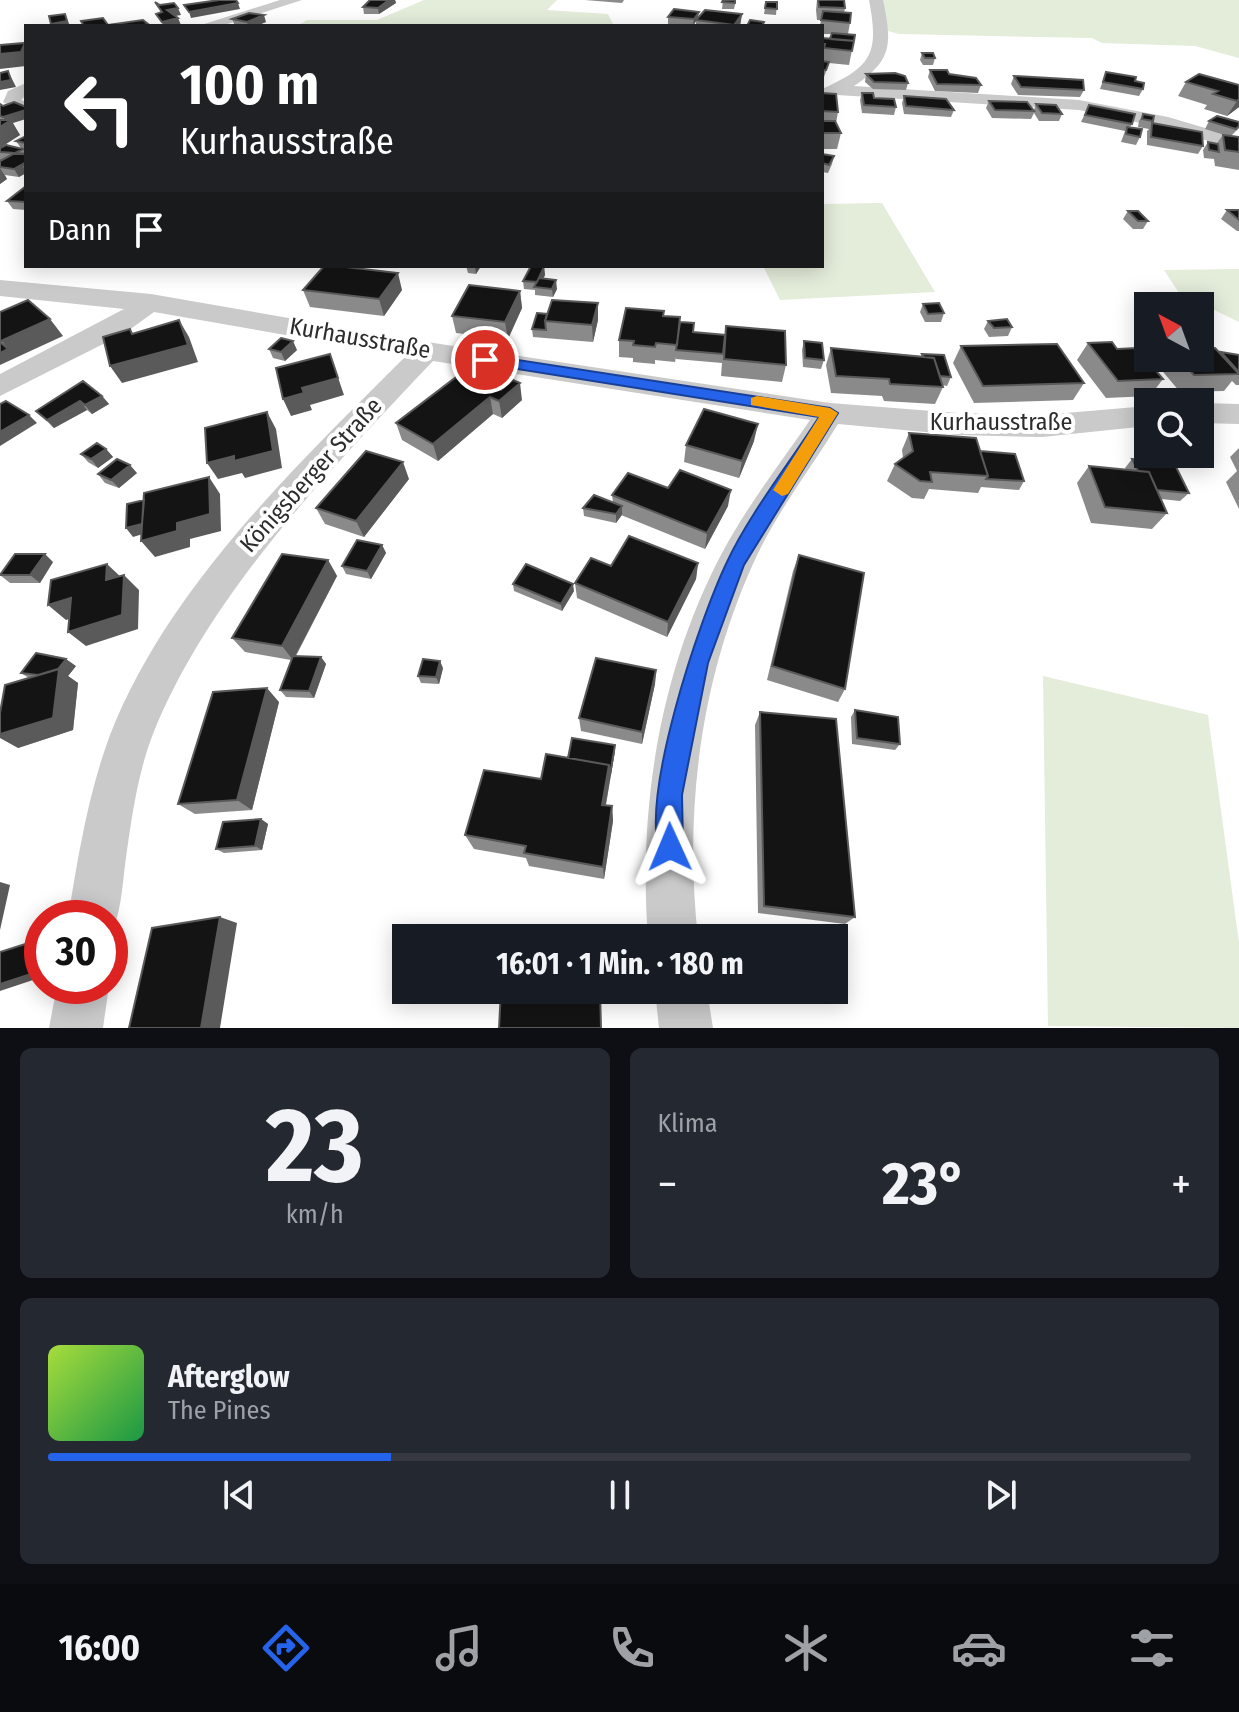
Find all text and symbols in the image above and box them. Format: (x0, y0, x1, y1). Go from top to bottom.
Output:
text: 100 m (180, 52, 319, 119)
icon: left (48, 56, 152, 160)
text: Kurhausstraße (180, 120, 394, 164)
icon: arrive (127, 208, 171, 252)
text: Dann (48, 212, 111, 248)
north arrow (1134, 292, 1214, 372)
map controls (1134, 292, 1214, 468)
street label: Kurhausstraße (287, 312, 433, 364)
pin (451, 326, 519, 394)
icon: arrive (463, 338, 507, 382)
button: search (1134, 388, 1214, 468)
street label: Königsberger Straße (234, 392, 388, 558)
street label: Kurhausstraße (930, 408, 1072, 436)
position arrow (628, 805, 712, 889)
speed limit sign: 30 (24, 900, 128, 1004)
text: 16:01 · 1 Min. · 180 m (496, 946, 744, 982)
text: 23 (266, 1084, 363, 1209)
text: Klima (658, 1108, 717, 1139)
text: 23° (882, 1148, 966, 1220)
text: − (658, 1158, 677, 1211)
text: + (1171, 1158, 1191, 1211)
text: km/h (286, 1199, 344, 1230)
text: Afterglow (168, 1359, 290, 1395)
text: The Pines (168, 1395, 271, 1426)
icon: previous (217, 1473, 261, 1517)
icon: pause (598, 1473, 642, 1517)
icon: next (979, 1473, 1023, 1517)
icon: directions (258, 1620, 314, 1676)
icon: music (431, 1620, 487, 1676)
icon: phone (604, 1620, 660, 1676)
icon: climate (778, 1620, 834, 1676)
icon: car (951, 1620, 1007, 1676)
icon: filters (1124, 1620, 1180, 1676)
text: 16:00 (59, 1626, 140, 1670)

